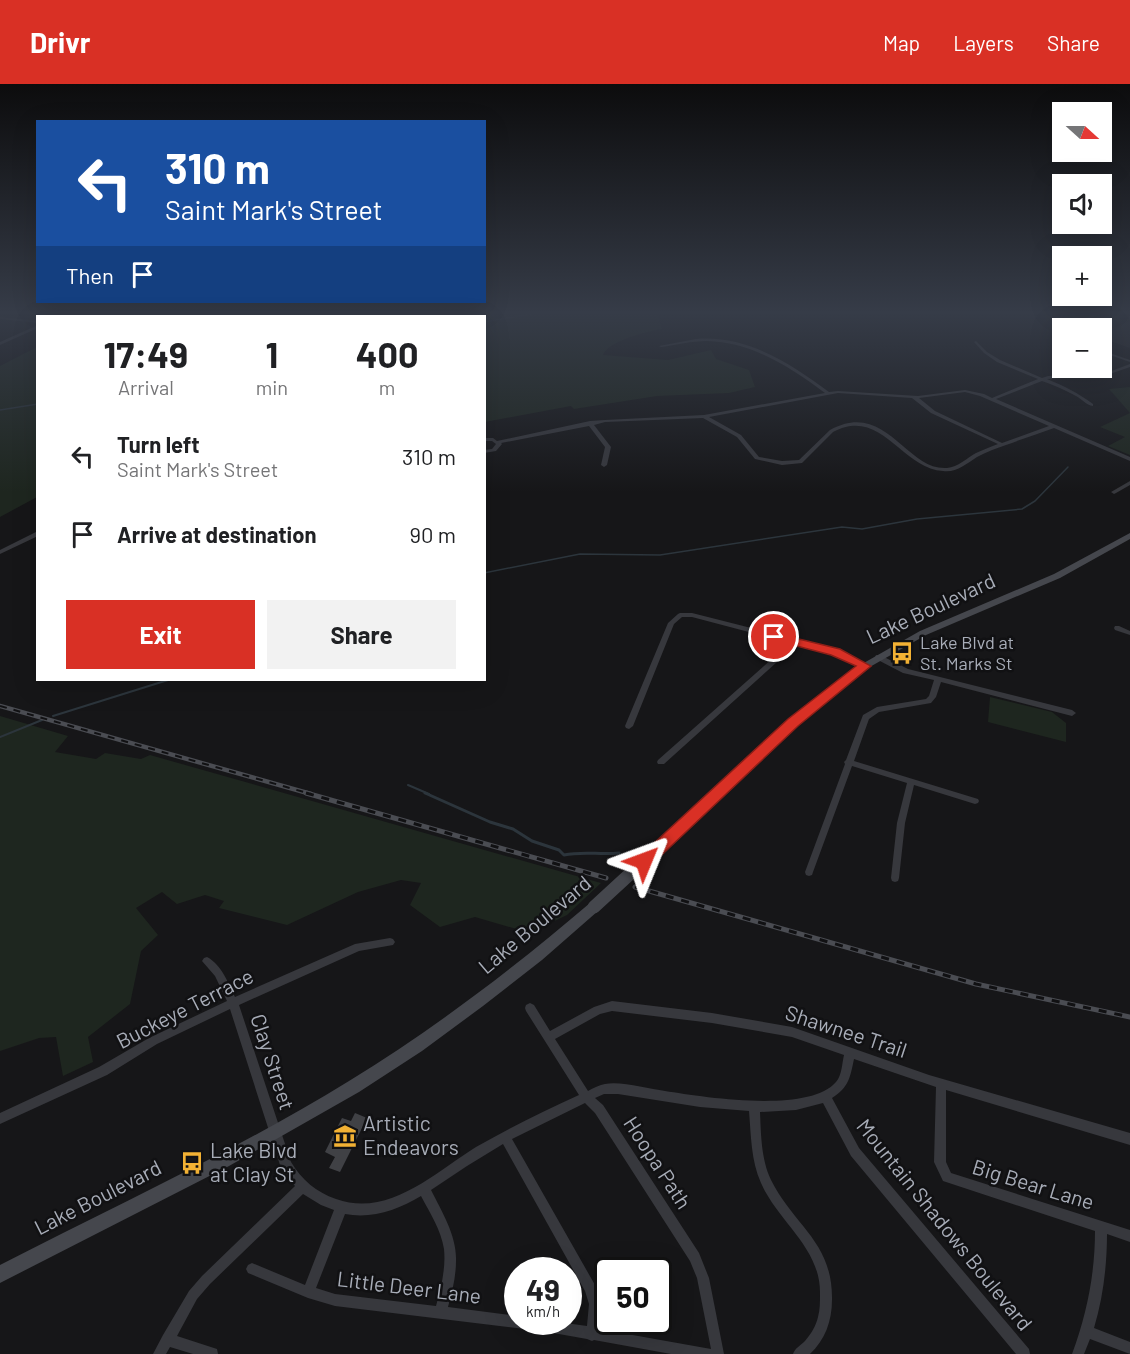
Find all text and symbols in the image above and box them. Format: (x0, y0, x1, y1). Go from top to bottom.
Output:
text: Drivr (30, 25, 90, 59)
text: Map (883, 30, 920, 55)
text: Layers (953, 30, 1014, 55)
text: Share (1047, 30, 1100, 55)
north arrow (1052, 102, 1112, 162)
map controls (1052, 102, 1112, 378)
text: 310 m (165, 142, 270, 192)
icon: left (66, 144, 144, 222)
button: sound (1052, 174, 1112, 234)
text: Saint Mark's Street (165, 193, 383, 225)
button: + (1052, 246, 1112, 306)
icon: arrive (126, 258, 159, 291)
text: Then (66, 262, 114, 288)
button: − (1052, 318, 1112, 378)
text: 17:49 (104, 332, 188, 375)
text: 1 (266, 332, 278, 375)
text: 400 (356, 332, 418, 375)
text: Arrival (118, 375, 174, 399)
text: min (256, 375, 288, 399)
text: m (379, 375, 395, 399)
text: Turn left (117, 431, 200, 457)
icon: left (66, 440, 99, 473)
text: 310 m (402, 443, 456, 469)
text: Saint Mark's Street (117, 457, 278, 481)
icon: arrive (66, 518, 99, 551)
text: Arrive at destination (117, 521, 316, 547)
text: 90 m (410, 521, 456, 547)
street label: Lake Boulevard (862, 567, 999, 648)
button: Exit (66, 600, 255, 669)
button: Share (267, 600, 456, 669)
pin (748, 611, 799, 662)
icon: arrive (757, 620, 790, 653)
place label: Lake Blvd at St. Marks St (920, 631, 1014, 674)
bus stop icon: Lake Blvd at St. Marks St (889, 640, 915, 666)
position arrow (612, 829, 676, 893)
street label: Lake Boulevard (473, 870, 595, 978)
street label: Buckeye Terrace (112, 962, 257, 1053)
street label: Shawnee Trail (782, 999, 910, 1062)
street label: Clay Street (246, 1010, 301, 1113)
place label: Artistic Endeavors (363, 1110, 459, 1159)
street label: Hoopa Path (619, 1111, 697, 1213)
street label: Mountain Shadows Boulevard (852, 1113, 1038, 1335)
museum icon: Artistic Endeavors (332, 1123, 358, 1149)
place label: Lake Blvd at Clay St (210, 1137, 297, 1186)
bus stop icon: Lake Blvd at Clay St (179, 1150, 205, 1176)
street label: Big Bear Lane (970, 1153, 1097, 1214)
street label: Lake Boulevard (30, 1154, 165, 1239)
speed limit sign: 50 (594, 1257, 672, 1335)
street label: Little Deer Lane (336, 1265, 483, 1308)
text: 49 (526, 1271, 560, 1307)
text: km/h (526, 1302, 560, 1320)

